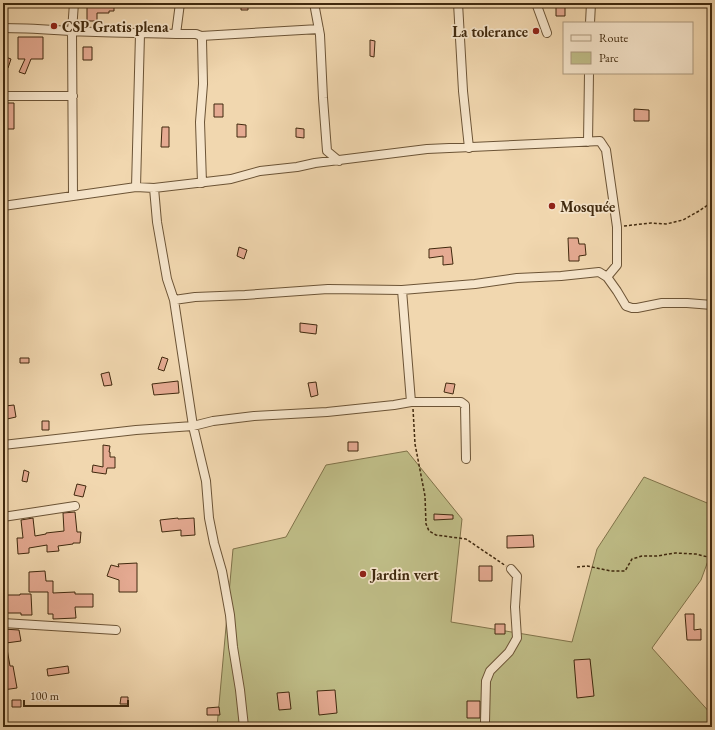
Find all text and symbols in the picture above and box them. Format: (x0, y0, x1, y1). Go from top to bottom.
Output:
place label: CSP Gratis plena (62, 17, 169, 36)
marker: CSP Gratis plena (49, 21, 59, 31)
place label: La tolerance (452, 22, 528, 41)
legend (563, 22, 693, 74)
marker: La tolerance (531, 26, 541, 36)
text: Route (599, 30, 629, 46)
text: Parc (599, 50, 619, 66)
place label: Mosquée (560, 197, 615, 216)
marker: Mosquée (547, 201, 557, 211)
place label: Jardin vert (369, 565, 439, 584)
marker: Jardin vert (358, 569, 368, 579)
scale bar (24, 682, 128, 708)
text: 100 m (30, 688, 60, 704)

